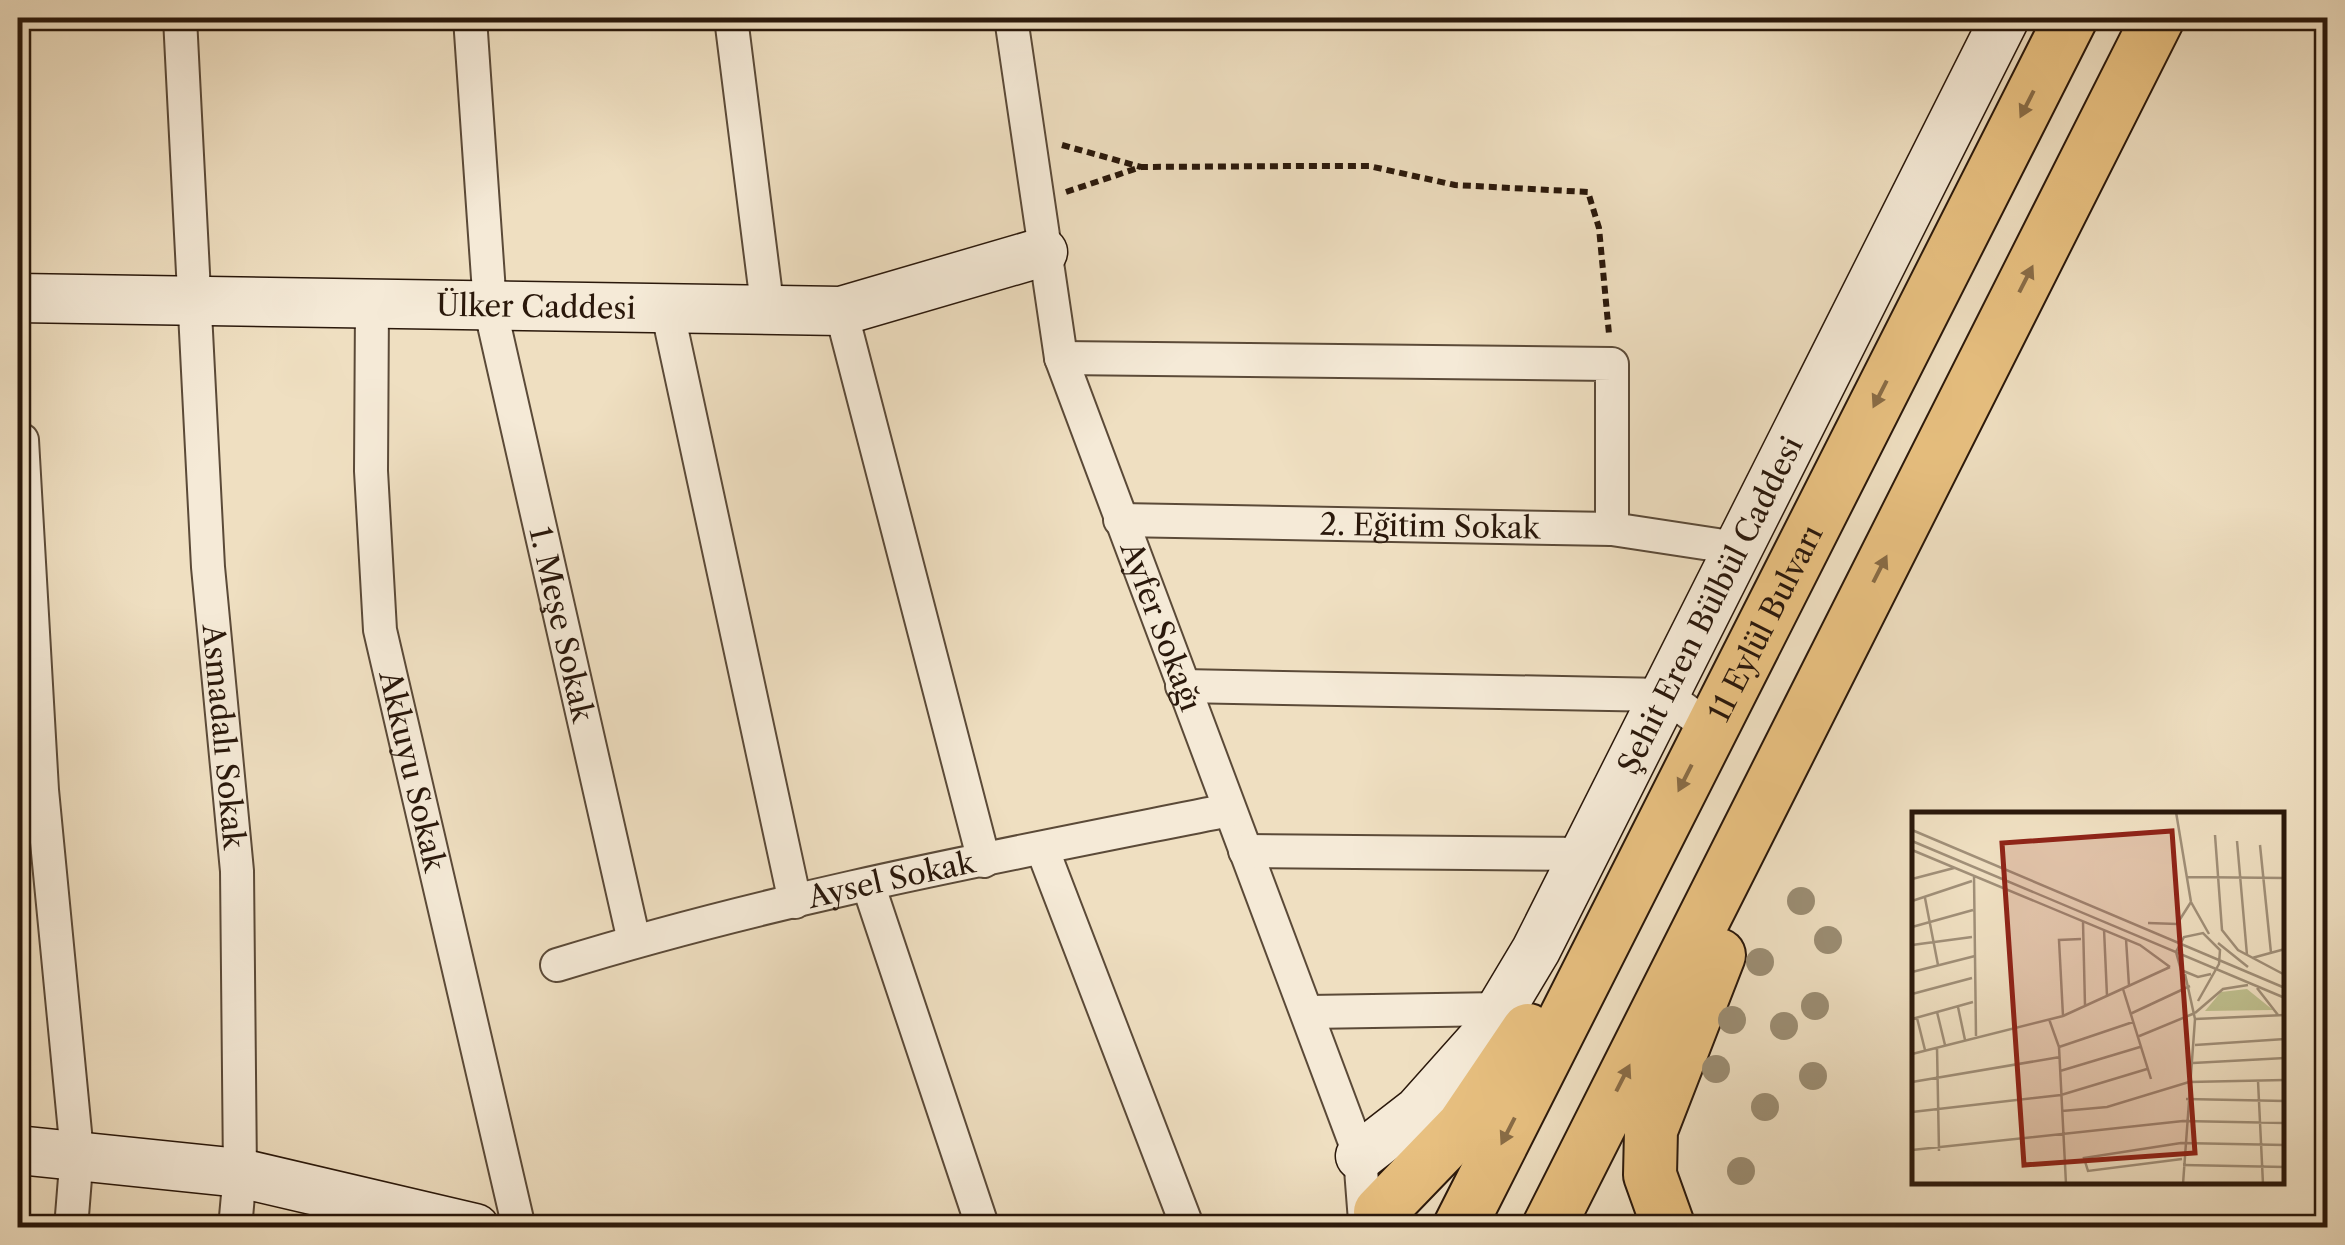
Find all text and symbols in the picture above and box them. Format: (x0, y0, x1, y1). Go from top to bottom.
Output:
one-way arrow (2019, 90, 2036, 119)
one-way arrow (2017, 264, 2034, 293)
street label: Ülker Caddesi (436, 286, 636, 326)
one-way arrow (1872, 380, 1889, 409)
street label: Şehit Eren Bülbül Caddesi (1609, 430, 1810, 780)
street label: 2. Eğitim Sokak (1319, 505, 1542, 546)
street label: 11 Eylül Bulvarı (1700, 519, 1830, 727)
street label: 1. Meşe Sokak (522, 523, 603, 727)
street label: Ayfer Sokağı (1113, 535, 1210, 716)
one-way arrow (1871, 554, 1888, 583)
street label: Asmadalı Sokak (195, 622, 253, 852)
street label: Akkuyu Sokak (371, 666, 454, 876)
one-way arrow (1677, 763, 1694, 792)
inset map (1912, 812, 2285, 1185)
street label: Aysel Sokak (803, 843, 979, 916)
one-way arrow (1614, 1063, 1631, 1092)
one-way arrow (1500, 1116, 1517, 1145)

